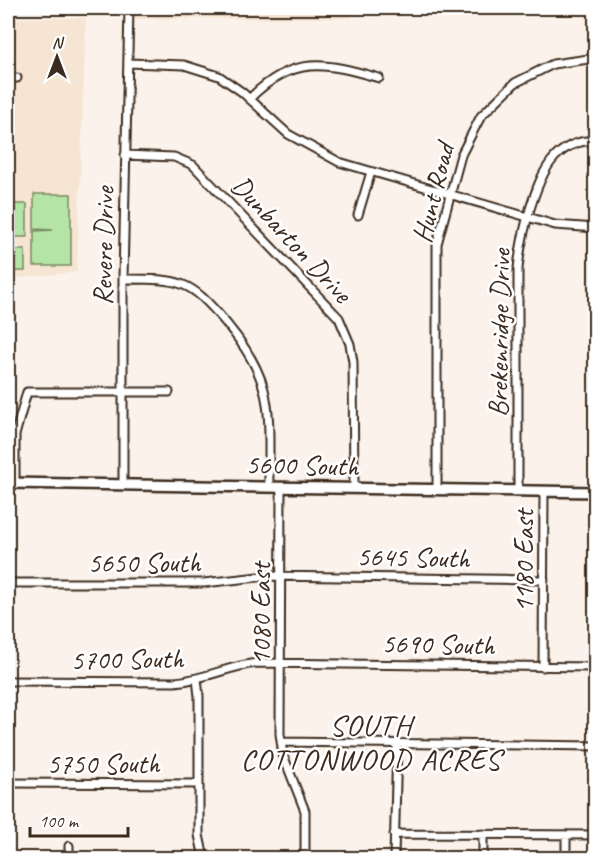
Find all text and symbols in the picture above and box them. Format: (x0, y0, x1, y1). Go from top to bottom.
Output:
north arrow (27, 27, 87, 87)
text: N (52, 33, 65, 53)
street label: Hunt Road (404, 136, 463, 246)
street label: Dunbarton Drive (224, 168, 361, 311)
street label: Revere Drive (84, 185, 122, 305)
street label: Brekenridge Drive (480, 247, 518, 417)
street label: 5600 South (245, 447, 360, 484)
street label: 1180 East (506, 507, 541, 613)
street label: 5645 South (356, 539, 471, 576)
street label: 5650 South (88, 545, 202, 580)
street label: 1080 East (243, 560, 278, 666)
street label: 5690 South (381, 626, 496, 663)
street label: 5700 South (70, 640, 185, 677)
district label: SOUTH COTTONWOOD ACRES (241, 706, 505, 778)
street label: 5750 South (47, 746, 161, 781)
scale bar (30, 800, 128, 838)
text: 100 m (39, 810, 80, 832)

